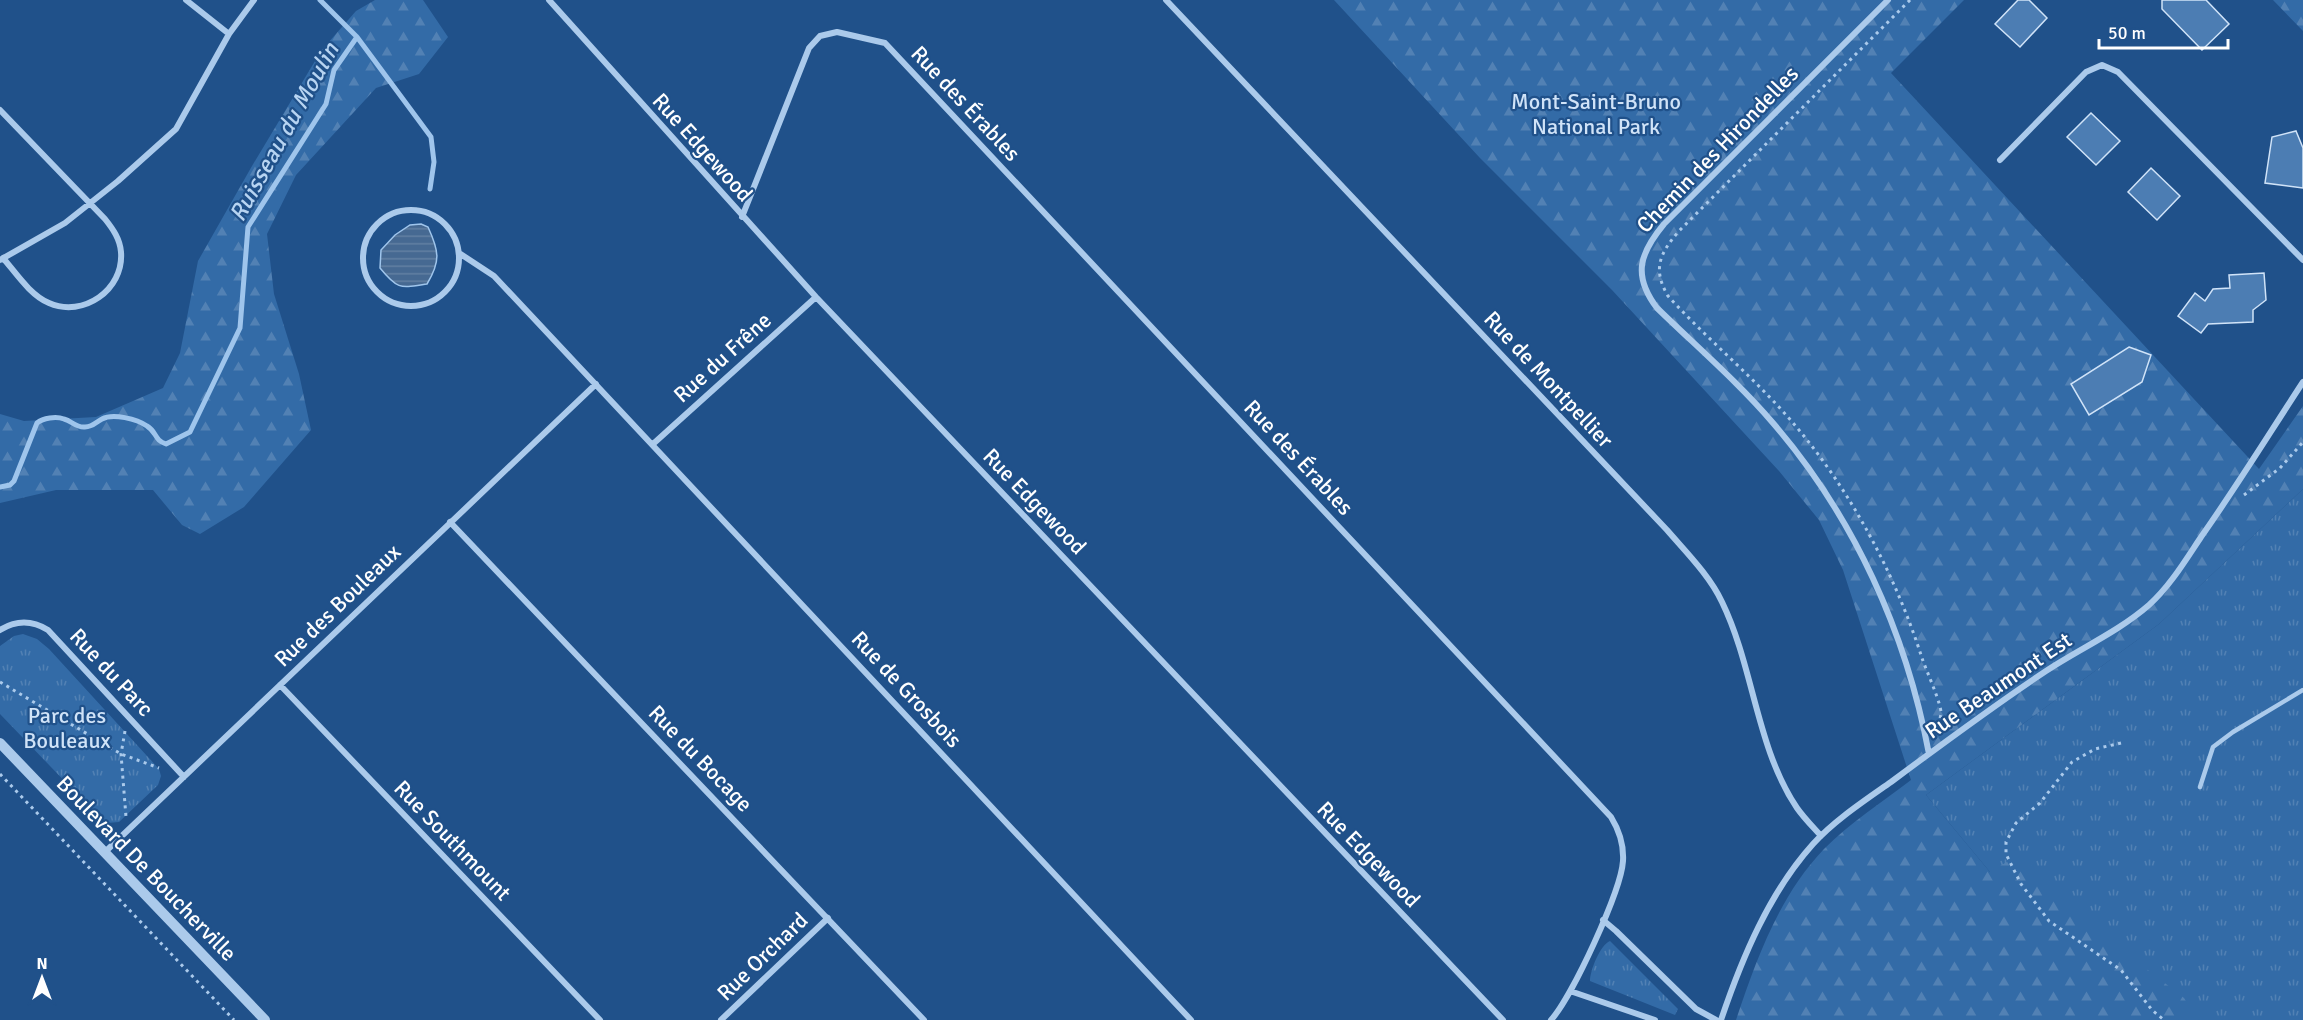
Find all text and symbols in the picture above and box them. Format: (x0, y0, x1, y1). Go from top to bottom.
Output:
scale bar (2099, 12, 2228, 50)
text: 50 m (2108, 22, 2146, 44)
water label: Ruisseau du Moulin (222, 37, 346, 227)
street label: Rue des Érables (905, 40, 1026, 167)
street label: Chemin des Hirondelles (1631, 60, 1804, 238)
street label: Rue Edgewood (647, 87, 758, 207)
park label: Mont-Saint-Bruno National Park (1511, 88, 1681, 140)
street label: Rue de Montpellier (1478, 305, 1619, 453)
street label: Rue du Frêne (668, 307, 777, 408)
street label: Rue des Érables (1238, 394, 1359, 521)
street label: Rue Edgewood (977, 443, 1092, 560)
street label: Rue des Bouleaux (269, 538, 406, 672)
street label: Rue du Parc (64, 623, 159, 722)
street label: Rue de Grosbois (846, 625, 968, 753)
street label: Rue Beaumont Est (1920, 626, 2077, 745)
street label: Rue du Bocage (643, 699, 758, 817)
park label: Parc des Bouleaux (23, 702, 111, 754)
street label: Boulevard De Boucherville (51, 770, 242, 967)
street label: Rue Southmount (389, 775, 517, 906)
street label: Rue Edgewood (1311, 796, 1426, 913)
street label: Rue Orchard (711, 906, 813, 1006)
north arrow (12, 948, 72, 1008)
text: N (36, 954, 48, 974)

